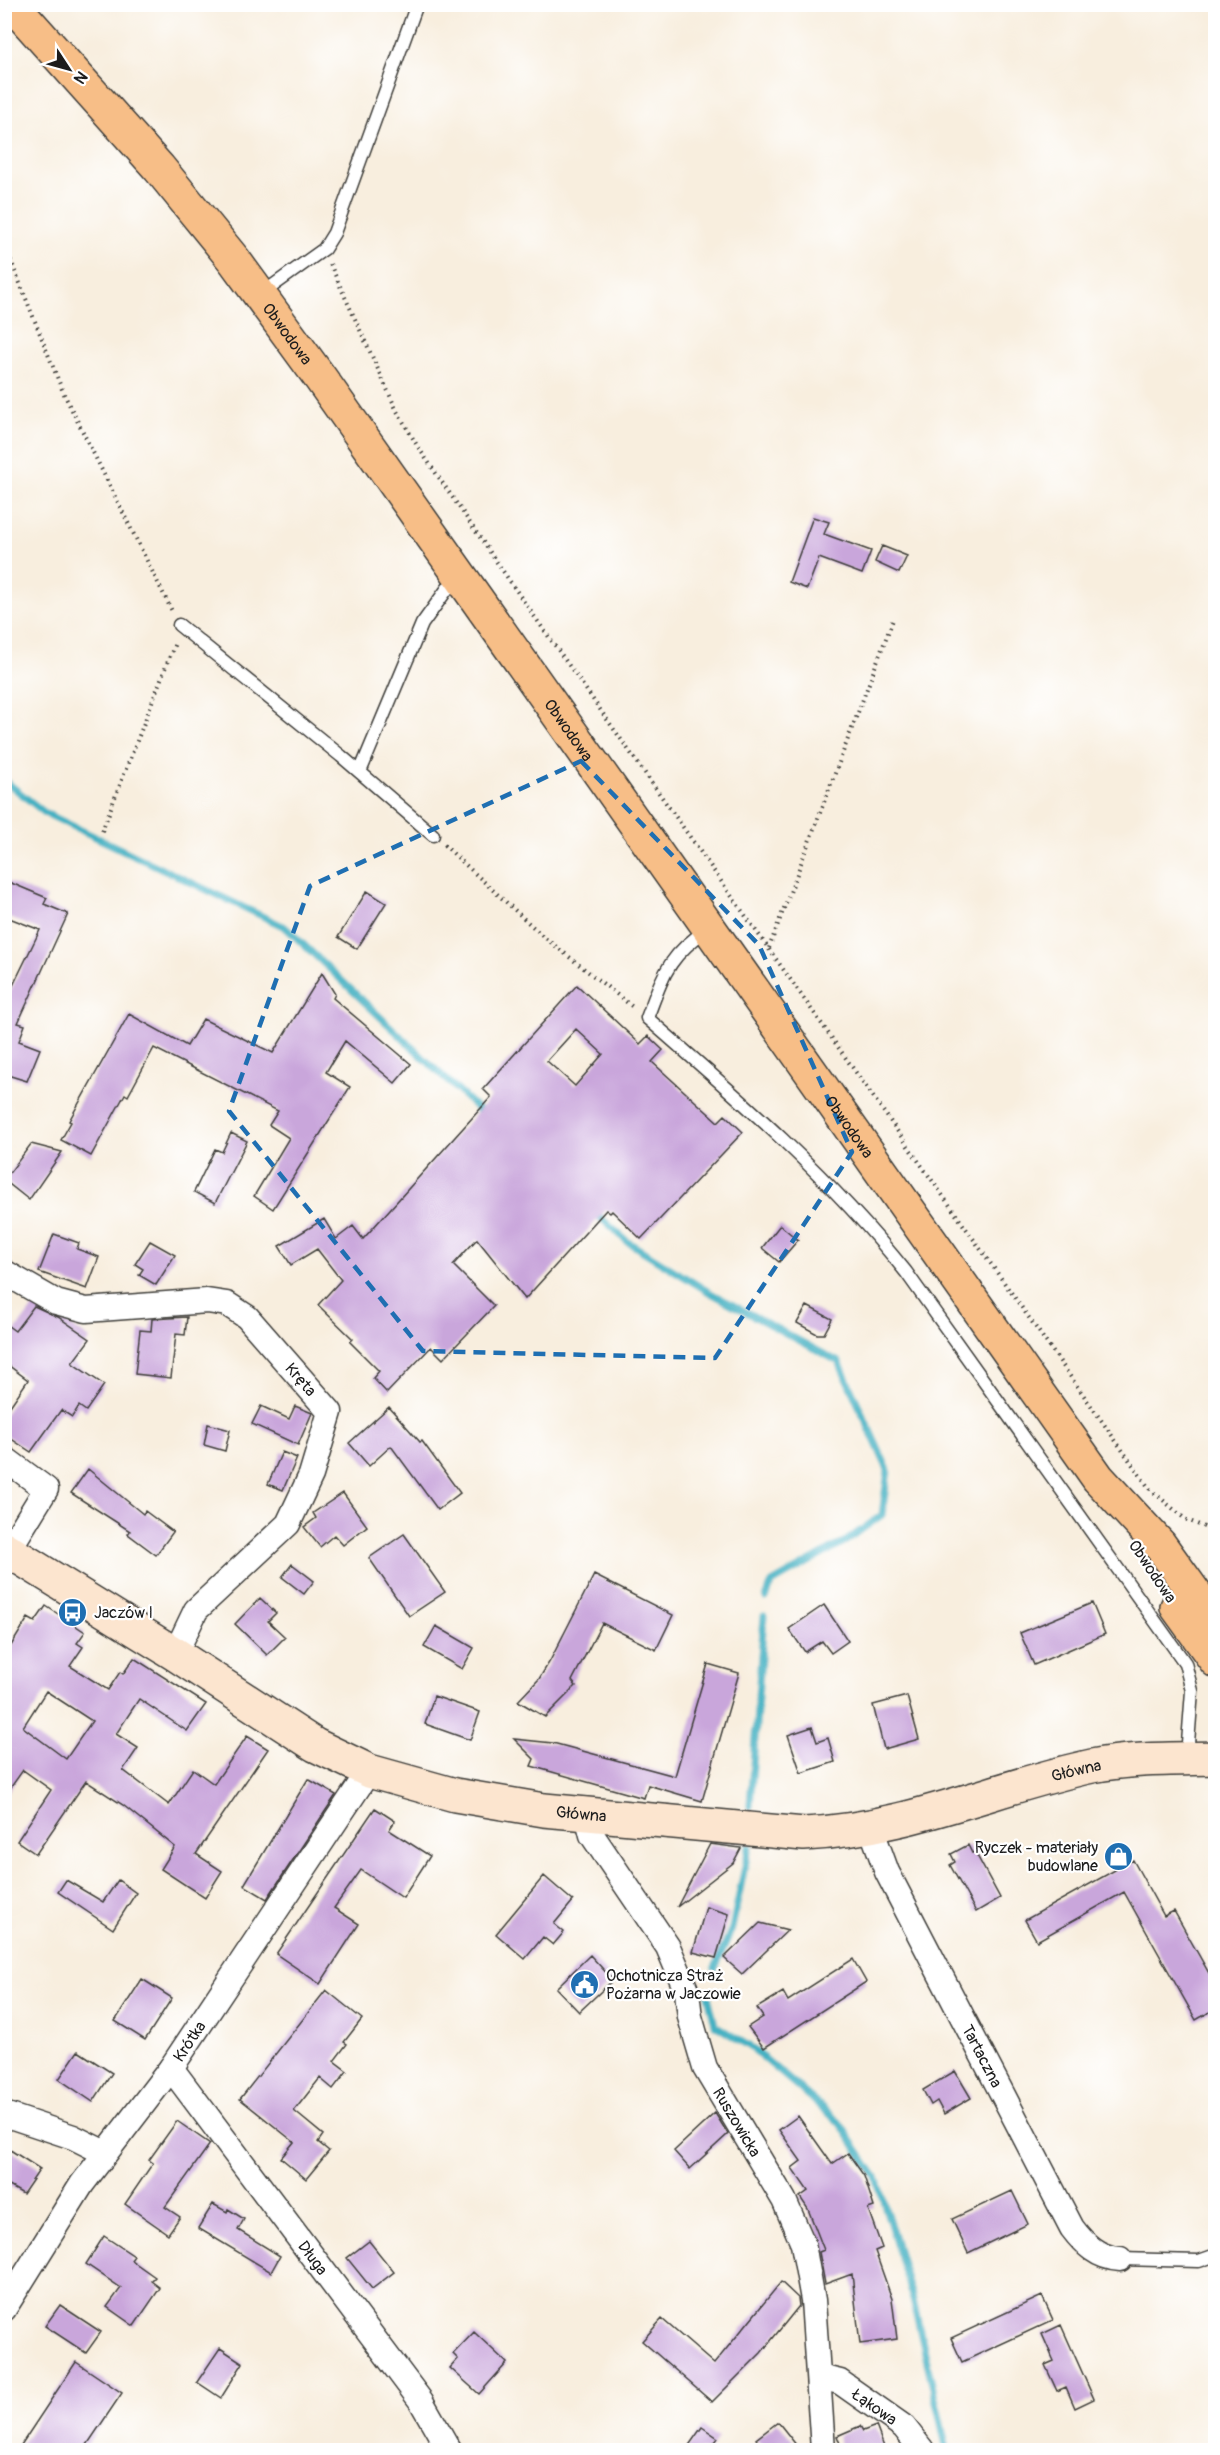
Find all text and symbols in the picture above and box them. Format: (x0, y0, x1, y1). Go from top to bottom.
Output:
north arrow (39, 39, 99, 99)
text: N (69, 67, 92, 88)
street label: Obwodowa (258, 299, 316, 369)
street label: Obwodowa (539, 695, 597, 765)
street label: Obwodowa (820, 1092, 878, 1162)
street label: Kręta (281, 1359, 321, 1401)
street label: Obwodowa (1124, 1536, 1180, 1607)
bus stop icon: Jaczów I (57, 1596, 89, 1628)
place label: Jaczów I (94, 1603, 153, 1623)
street label: Główna (1049, 1756, 1103, 1787)
street label: Główna (555, 1802, 607, 1827)
place label: Ryczek - materiały budowlane (975, 1838, 1098, 1876)
shop icon: Ryczek - materiały budowlane (1103, 1840, 1135, 1872)
place label: Ochotnicza Straż Pożarna w Jaczowie (606, 1966, 741, 2004)
public building icon: Ochotnicza Straż Pożarna w Jaczowie (569, 1968, 601, 2000)
street label: Krótka (169, 2017, 211, 2066)
street label: Tartaczna (957, 2022, 1006, 2091)
street label: Ruszowicka (708, 2084, 765, 2161)
street label: Długa (293, 2237, 332, 2279)
street label: Łąkowa (847, 2384, 901, 2430)

